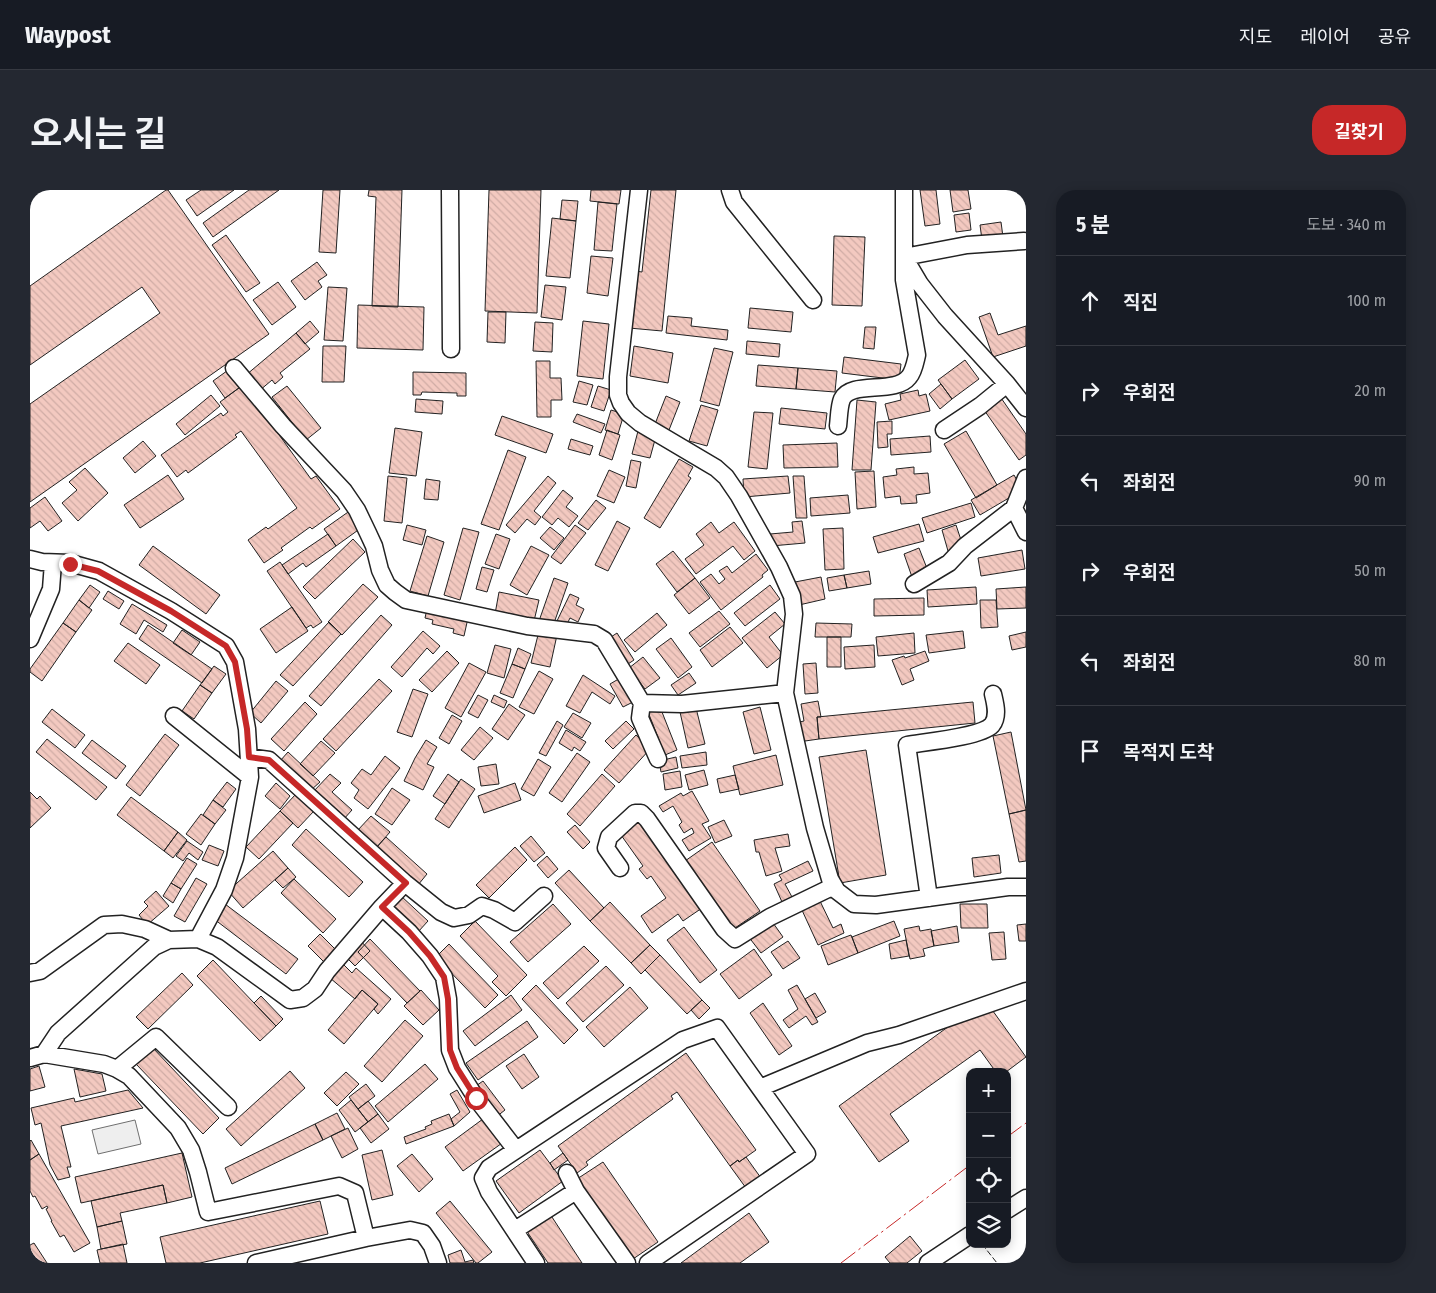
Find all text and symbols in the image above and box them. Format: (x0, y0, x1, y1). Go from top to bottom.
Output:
text: Waypost (25, 21, 111, 49)
text: 지도 (1239, 26, 1272, 48)
text: 레이어 (1300, 26, 1350, 48)
text: 공유 (1378, 26, 1411, 48)
button: 길찾기 (1312, 105, 1406, 155)
text: 오시는 길 (30, 113, 166, 155)
text: 5 분 (1076, 212, 1110, 238)
text: 도보 · 340 m (1306, 215, 1386, 234)
icon: ahead (1076, 287, 1104, 315)
text: 직진 (1123, 291, 1158, 314)
text: 100 m (1347, 291, 1386, 310)
icon: right (1076, 377, 1104, 405)
text: 우회전 (1123, 381, 1175, 404)
text: 20 m (1355, 381, 1386, 400)
icon: left (1076, 467, 1104, 495)
text: 좌회전 (1123, 471, 1175, 494)
text: 90 m (1354, 471, 1386, 490)
route end (59, 553, 82, 576)
icon: right (1076, 557, 1104, 585)
text: 우회전 (1123, 561, 1175, 584)
text: 50 m (1354, 561, 1386, 580)
icon: left (1076, 647, 1104, 675)
text: 좌회전 (1123, 651, 1175, 674)
text: 80 m (1354, 651, 1386, 670)
icon: arrive (1076, 737, 1104, 765)
text: 목적지 도착 (1123, 741, 1214, 764)
map controls (966, 1068, 1011, 1248)
button: + (966, 1068, 1011, 1113)
route start (465, 1087, 488, 1110)
button: − (966, 1113, 1011, 1158)
button: locate (966, 1158, 1011, 1203)
button: layers (966, 1203, 1011, 1248)

